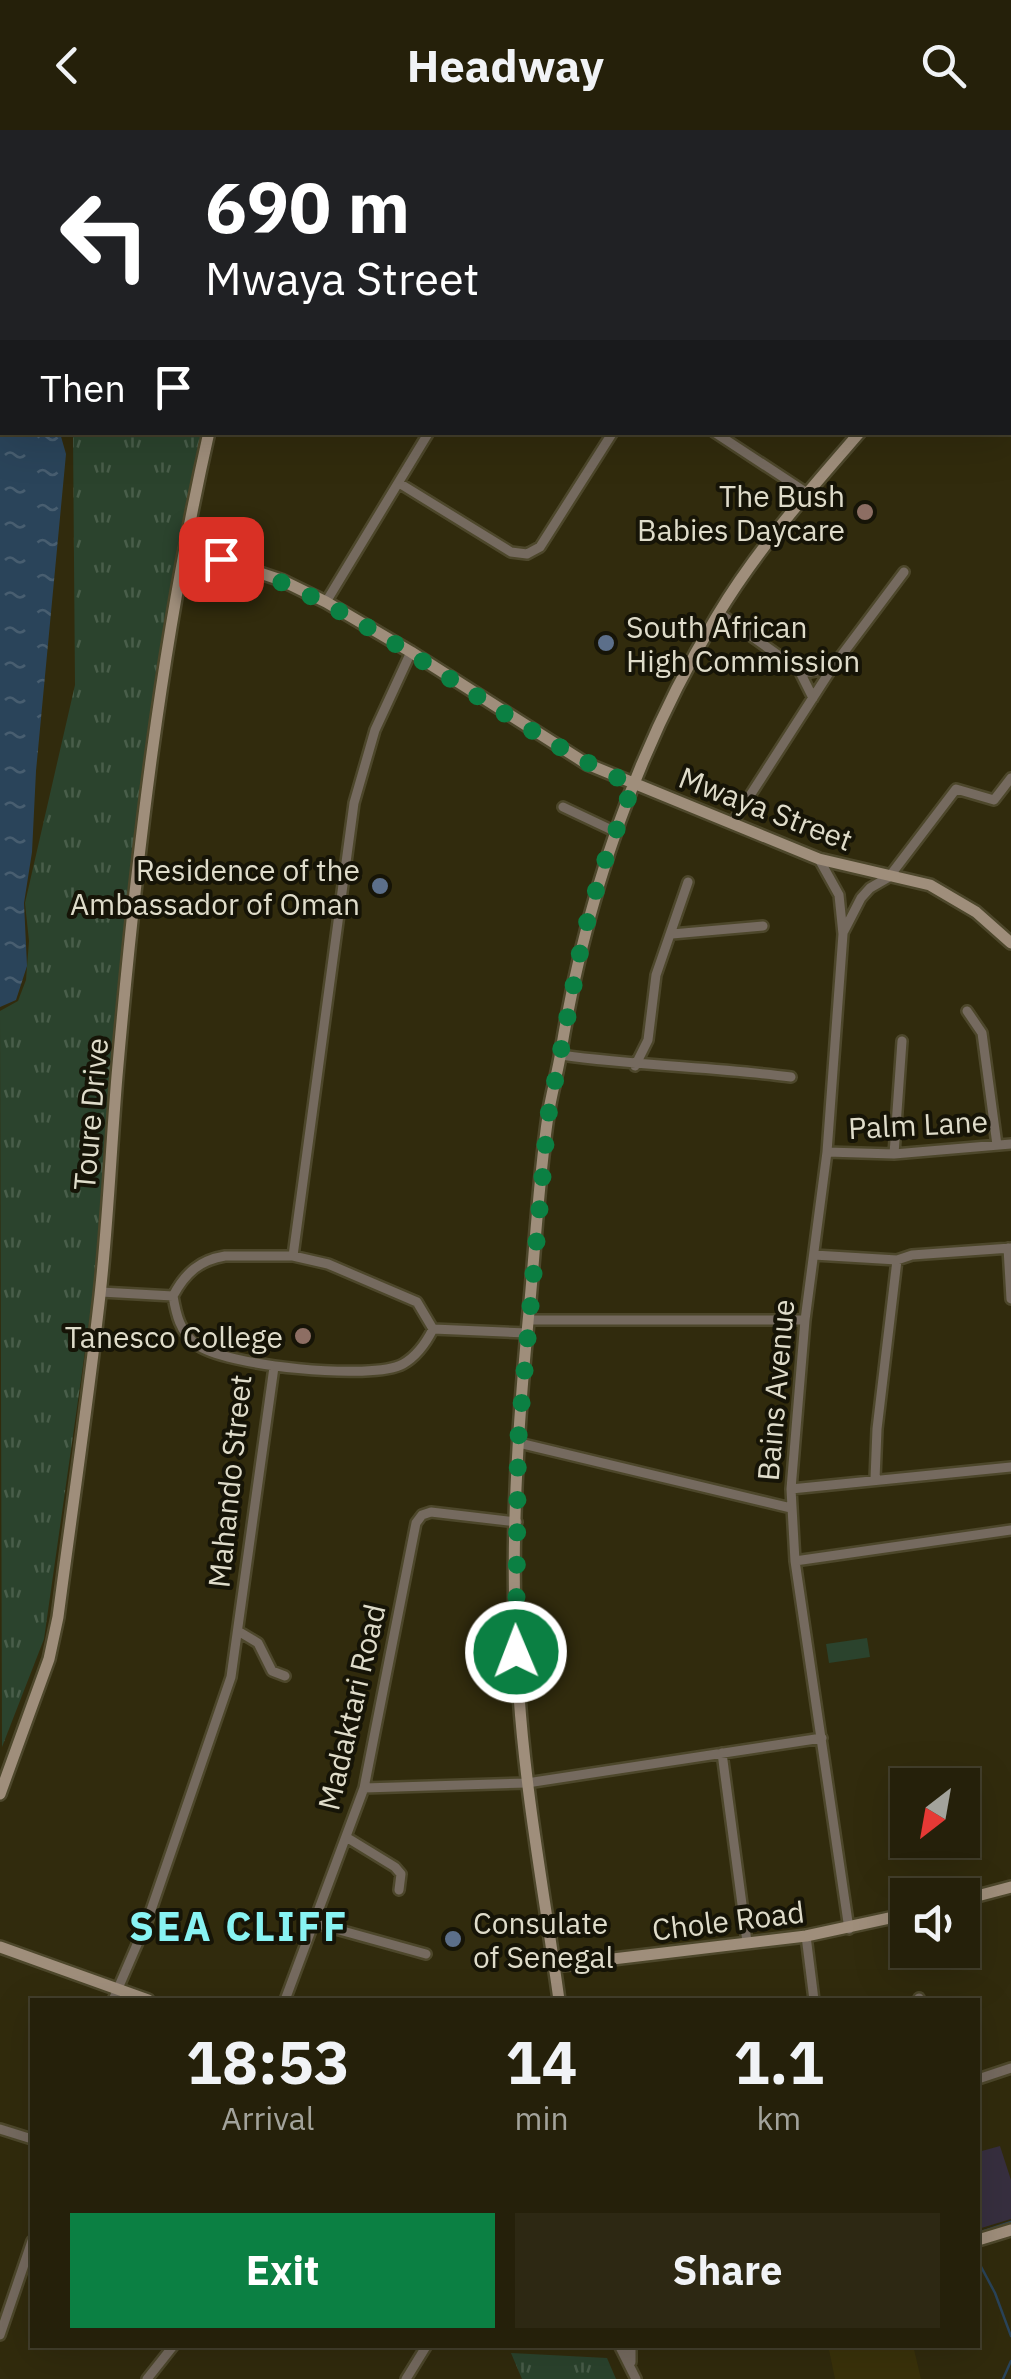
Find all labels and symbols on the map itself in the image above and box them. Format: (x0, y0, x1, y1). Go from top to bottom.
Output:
place label: The Bush Babies Daycare (637, 476, 845, 549)
marker: The Bush Babies Daycare (854, 501, 876, 523)
pin (179, 517, 264, 602)
place label: South African High Commission (626, 607, 860, 680)
marker: South African High Commission (595, 632, 617, 654)
street label: Mwaya Street (674, 757, 858, 859)
place label: Residence of the Ambassador of Oman (70, 850, 360, 923)
marker: Residence of the Ambassador of Oman (369, 875, 391, 897)
street label: Toure Drive (64, 1036, 116, 1192)
street label: Palm Lane (847, 1101, 989, 1147)
street label: Bains Avenue (748, 1298, 802, 1482)
place label: Tanesco College (65, 1317, 283, 1356)
marker: Tanesco College (292, 1325, 314, 1347)
street label: Mahando Street (198, 1373, 260, 1589)
street label: Madaktari Road (308, 1600, 394, 1814)
position arrow (464, 1600, 568, 1704)
north arrow (890, 1768, 980, 1858)
street label: Chole Road (650, 1891, 806, 1949)
district label: SEA CLIFF (129, 1900, 349, 1952)
place label: Consulate of Senegal (473, 1903, 614, 1976)
marker: Consulate of Senegal (442, 1928, 464, 1950)

